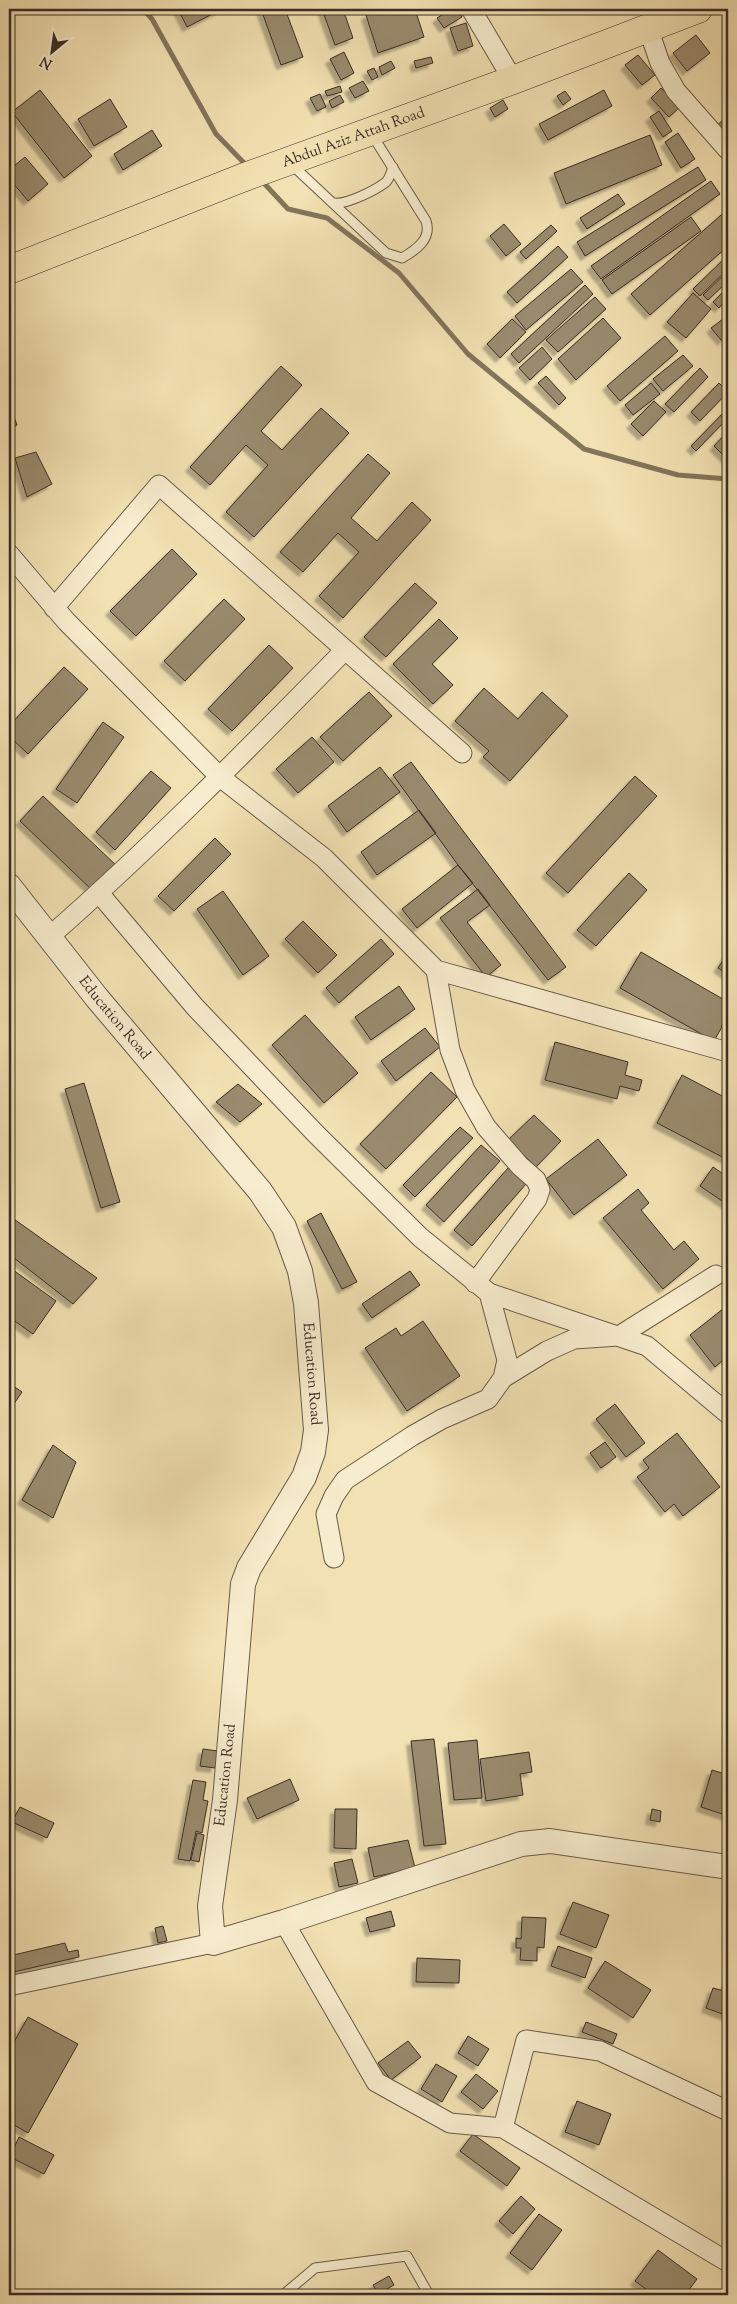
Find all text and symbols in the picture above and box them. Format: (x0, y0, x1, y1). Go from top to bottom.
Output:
north arrow (28, 28, 78, 78)
text: N (37, 50, 56, 73)
street label: Abdul Aziz Attah Road (279, 102, 428, 173)
street label: Education Road (73, 972, 156, 1065)
street label: Education Road (297, 1322, 326, 1427)
street label: Education Road (210, 1722, 242, 1827)

